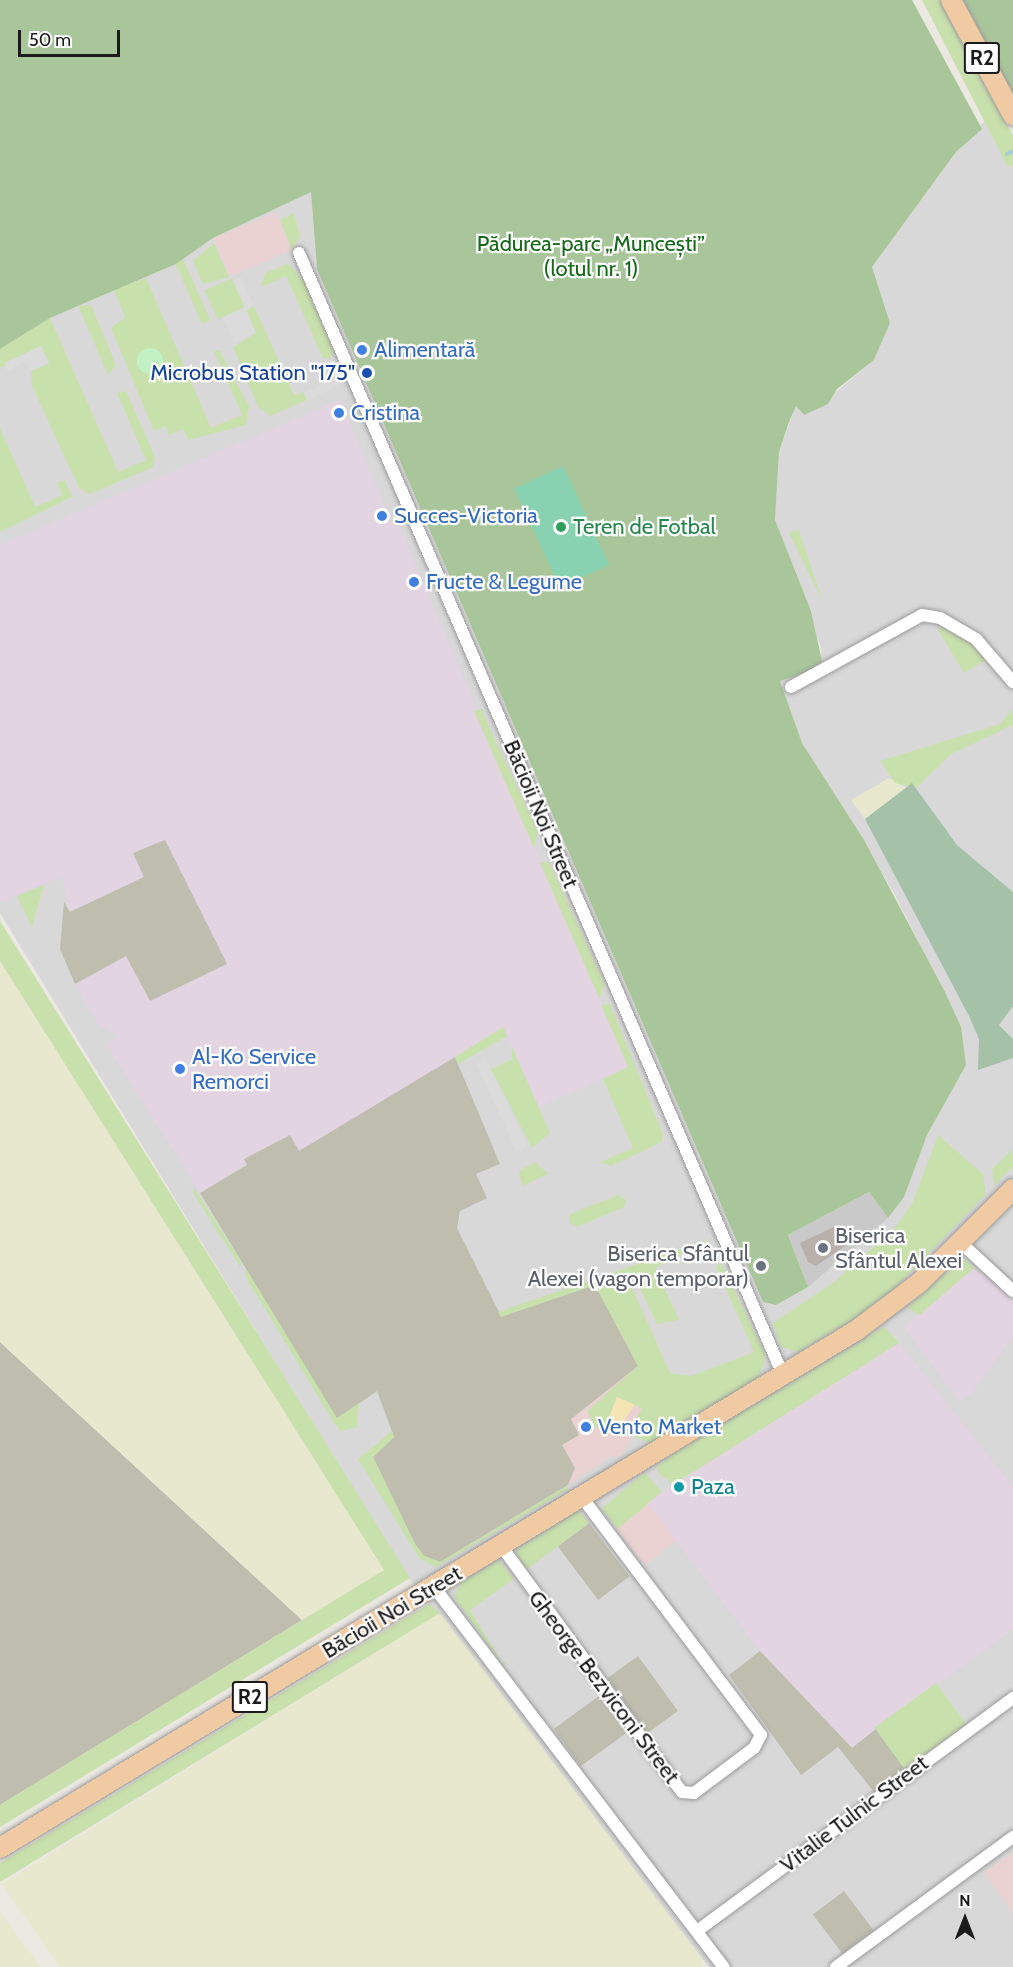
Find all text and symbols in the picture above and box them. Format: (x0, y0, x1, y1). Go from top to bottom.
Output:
scale bar (21, 18, 123, 56)
text: 50 m (29, 29, 71, 51)
road number: R2 (962, 40, 1002, 76)
park label: Pădurea-parc „Muncești” (lotul nr. 1) (477, 230, 705, 282)
place label: Alimentară (374, 337, 475, 363)
marker: Alimentară (355, 343, 369, 357)
place label: Microbus Station "175" (150, 360, 355, 386)
marker: Microbus Station "175" (360, 366, 374, 380)
place label: Cristina (351, 400, 420, 426)
marker: Cristina (332, 406, 346, 420)
place label: Succes-Victoria (394, 503, 538, 529)
marker: Succes-Victoria (375, 509, 389, 523)
place label: Teren de Fotbal (573, 514, 716, 540)
marker: Teren de Fotbal (554, 520, 568, 534)
place label: Fructe & Legume (426, 569, 582, 595)
marker: Fructe & Legume (407, 575, 421, 589)
street label: Băcioii Noi Street (498, 736, 584, 892)
place label: Al-Ko Service Remorci (192, 1043, 316, 1094)
marker: Al-Ko Service Remorci (173, 1062, 187, 1076)
place label: Biserica Sfântul Alexei (835, 1222, 962, 1274)
place label: Biserica Sfântul Alexei (vagon temporar) (528, 1240, 749, 1292)
marker: Biserica Sfântul Alexei (816, 1241, 830, 1255)
marker: Biserica Sfântul Alexei (vagon temporar) (754, 1259, 768, 1273)
place label: Vento Market (598, 1414, 721, 1440)
marker: Vento Market (579, 1420, 593, 1434)
place label: Paza (691, 1474, 735, 1500)
marker: Paza (672, 1480, 686, 1494)
street label: Băcioii Noi Street (317, 1560, 467, 1664)
street label: Gheorge Bezviconi Street (523, 1585, 685, 1789)
road number: R2 (230, 1679, 270, 1715)
street label: Vitalie Tulnic Street (775, 1750, 933, 1878)
north arrow (935, 1889, 995, 1949)
text: N (959, 1891, 971, 1910)

